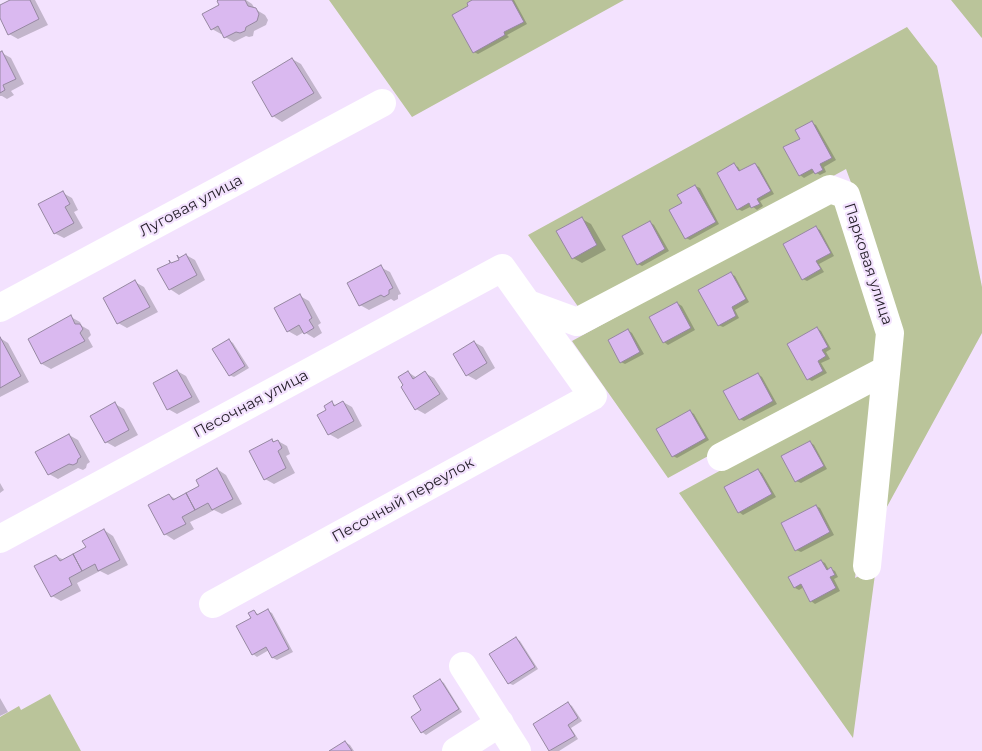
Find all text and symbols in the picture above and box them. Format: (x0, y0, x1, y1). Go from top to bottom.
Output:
street label: Луговая улица (136, 171, 246, 241)
street label: Парковая улица (840, 201, 896, 327)
street label: Песочная улица (191, 366, 311, 442)
street label: Песочный переулок (329, 454, 477, 546)

